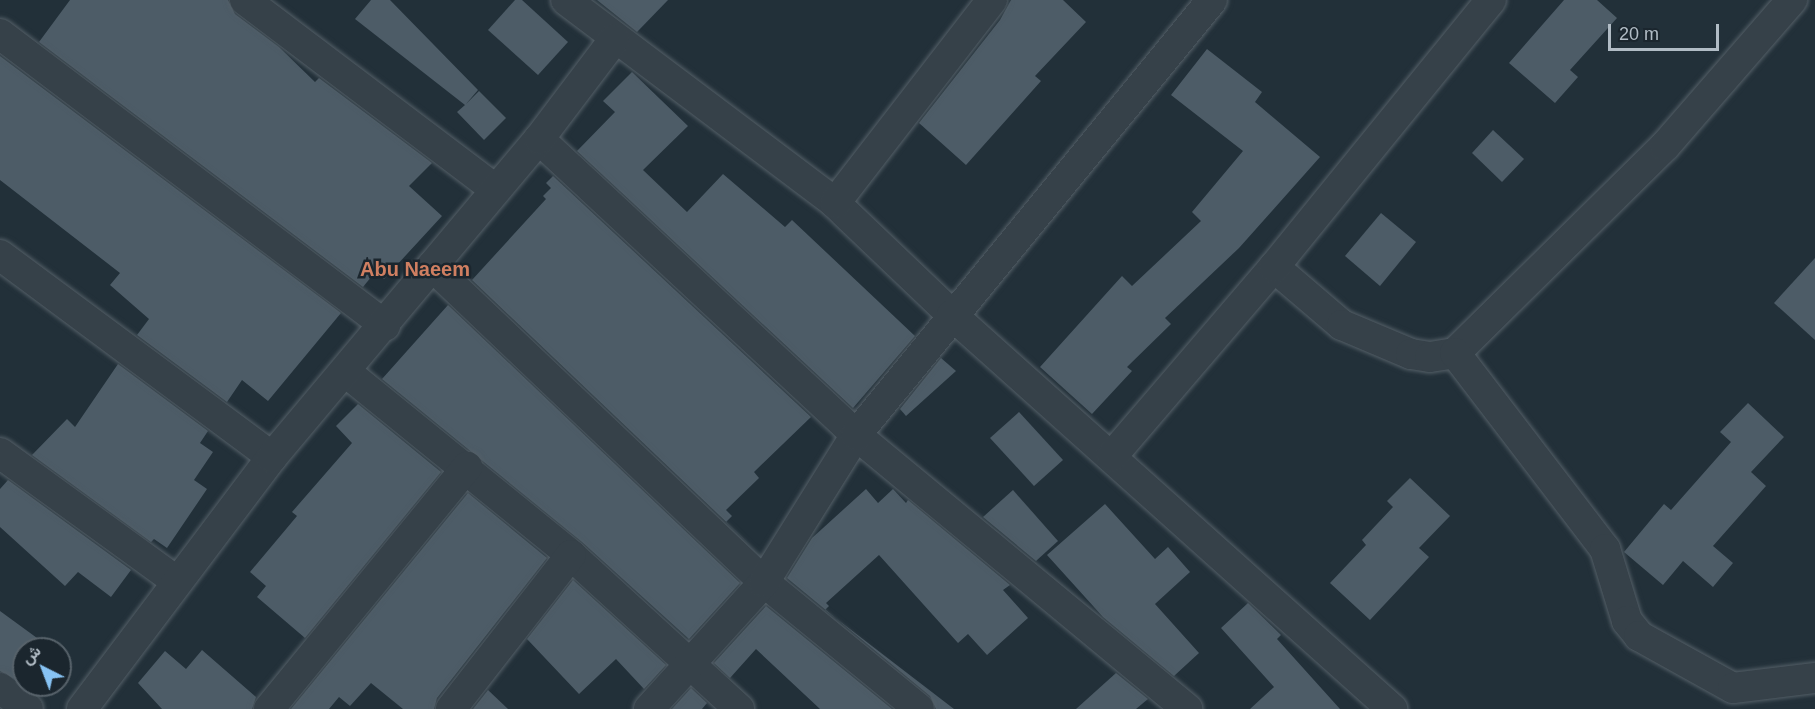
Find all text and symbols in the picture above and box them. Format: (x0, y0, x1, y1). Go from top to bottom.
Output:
scale bar (1611, 12, 1722, 50)
text: 20 m (1619, 24, 1659, 44)
district label: Abu Naeem (360, 257, 470, 281)
north arrow (12, 637, 72, 697)
text: ش (18, 642, 44, 667)

